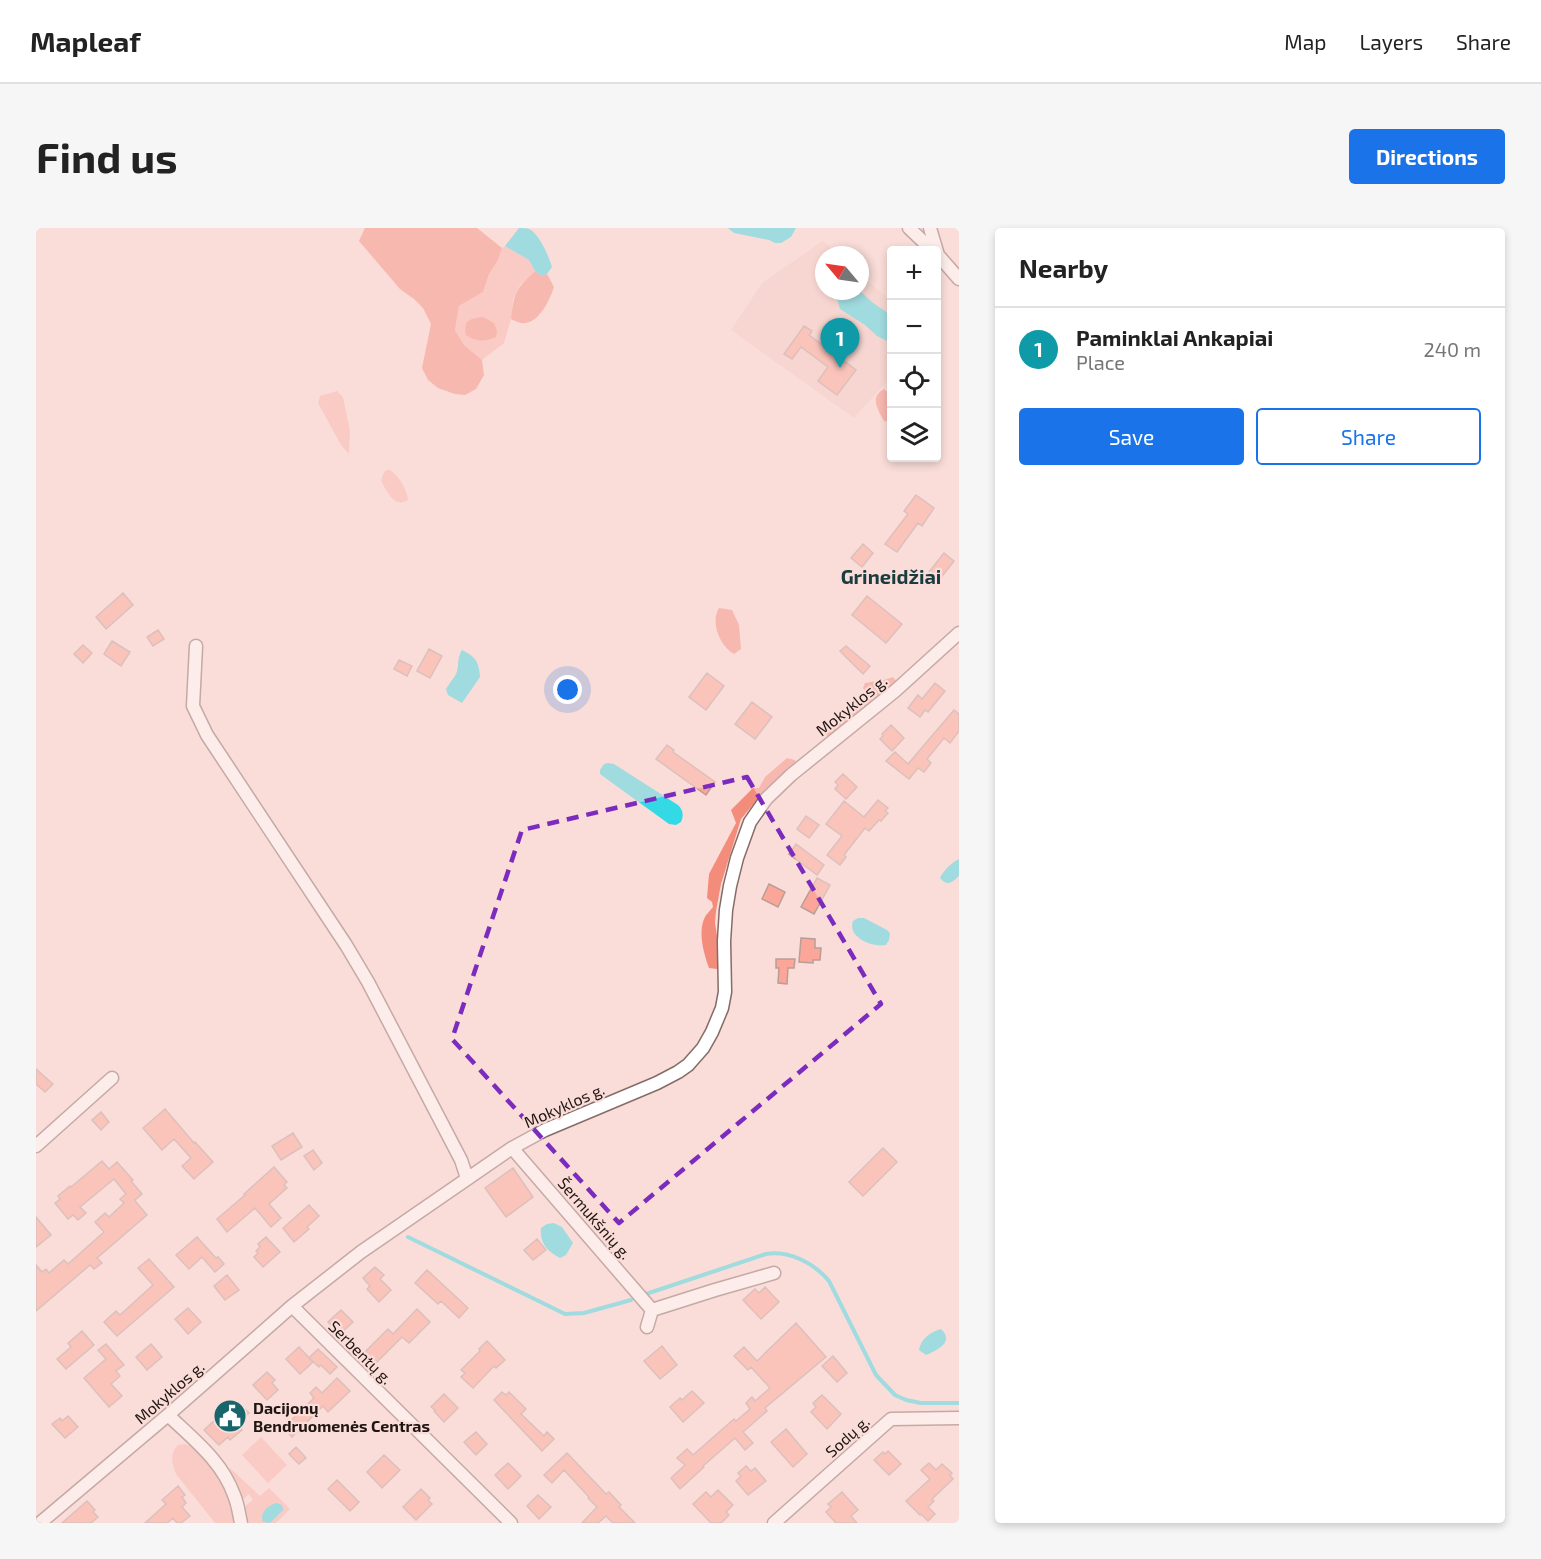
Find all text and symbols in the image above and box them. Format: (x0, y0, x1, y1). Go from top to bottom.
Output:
text: Mapleaf (30, 24, 141, 58)
text: Map (1284, 29, 1326, 54)
text: Layers (1359, 29, 1423, 54)
text: Share (1456, 29, 1511, 54)
button: Directions (1349, 129, 1505, 184)
text: Find us (36, 131, 178, 181)
north arrow (815, 246, 869, 300)
map controls (887, 246, 941, 462)
button: + (887, 246, 941, 300)
text: Nearby (1019, 252, 1108, 283)
button: − (887, 300, 941, 354)
pin: 1 (820, 318, 860, 368)
text: Paminklai Ankapiai (1076, 324, 1273, 350)
text: 1 (1034, 337, 1043, 361)
text: 240 m (1423, 337, 1481, 361)
text: Place (1076, 350, 1125, 374)
button: locate (887, 354, 941, 408)
button: layers (887, 408, 941, 462)
button: Save (1019, 408, 1244, 465)
button: Share (1256, 408, 1481, 465)
district label: Grineidžiai (841, 564, 941, 588)
street label: Mokyklos g. (812, 671, 890, 739)
your location (553, 675, 582, 704)
street label: Mokyklos g. (521, 1079, 607, 1131)
street label: Šermukšnių g. (554, 1173, 636, 1263)
street label: Serbentų g. (325, 1316, 397, 1388)
street label: Mokyklos g. (130, 1357, 208, 1427)
public building icon: Dacijonų Bendruomenės Centras (212, 1398, 248, 1434)
place label: Dacijonų Bendruomenės Centras (253, 1398, 430, 1435)
street label: Sodų g. (821, 1411, 873, 1461)

